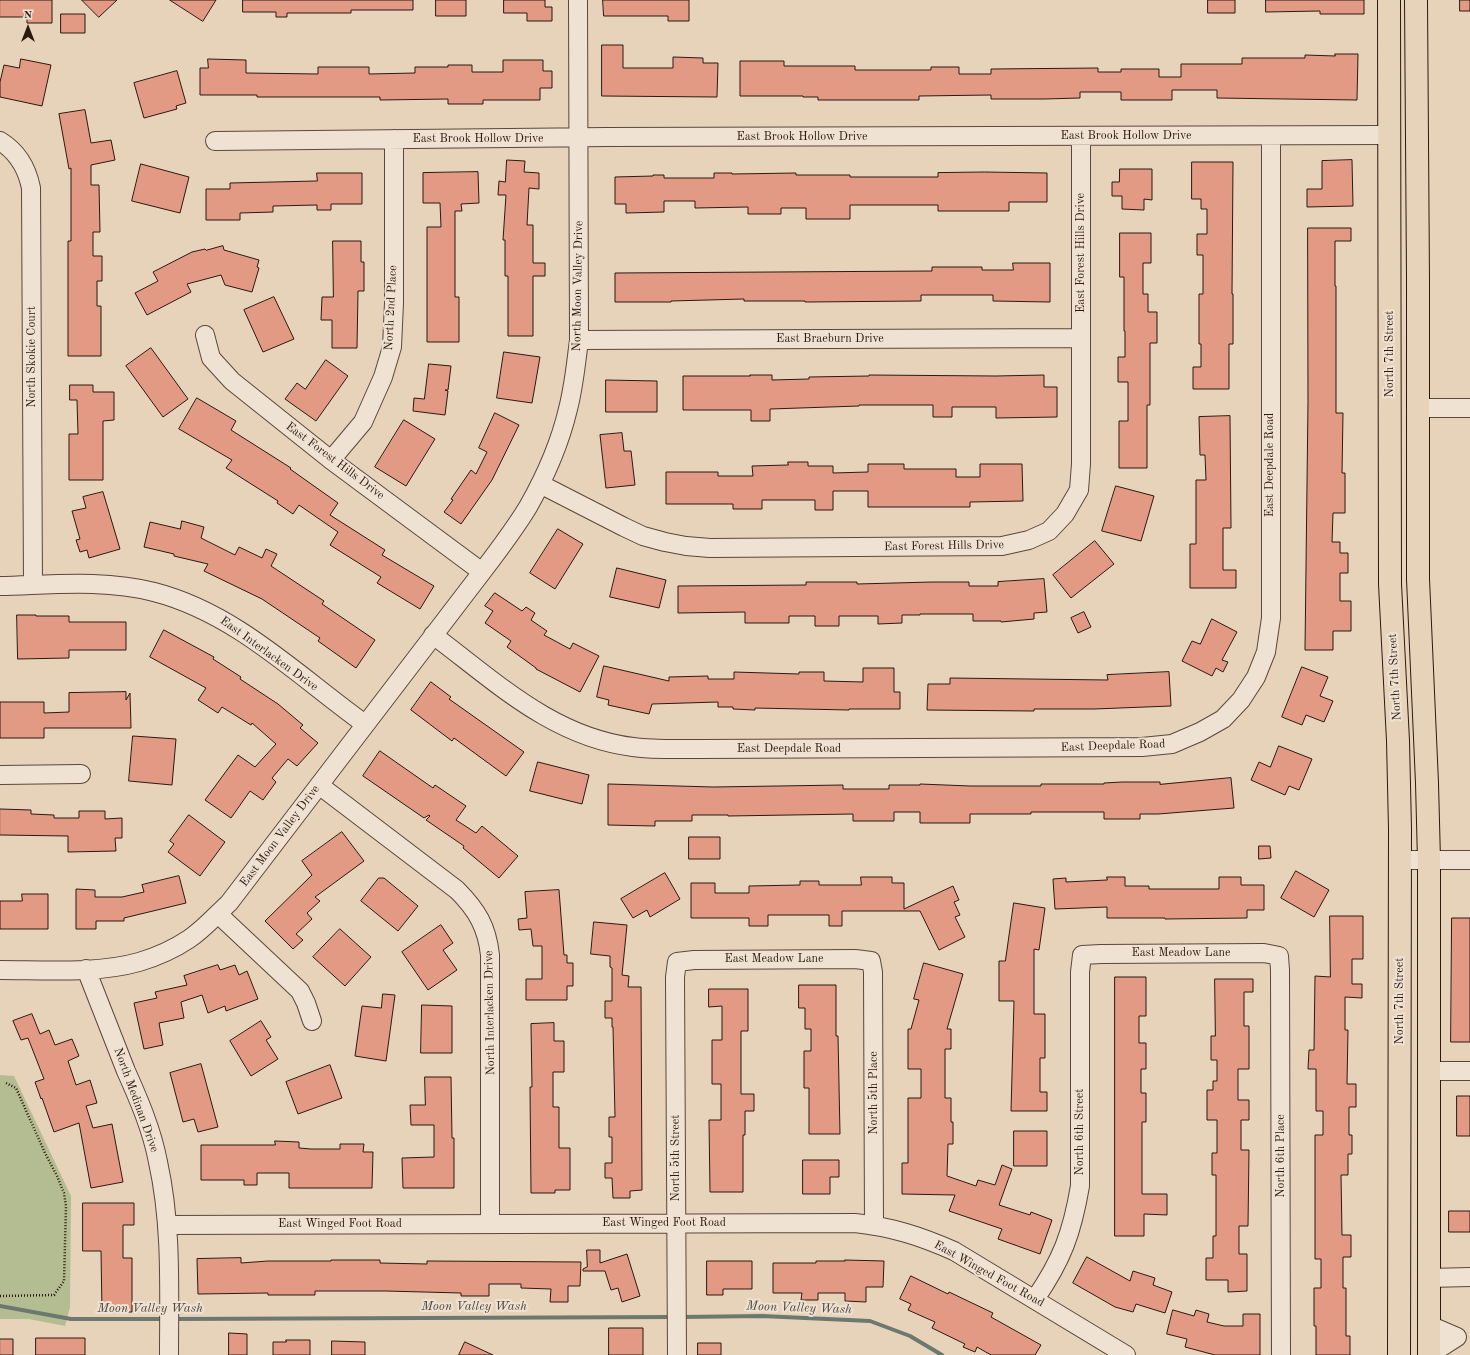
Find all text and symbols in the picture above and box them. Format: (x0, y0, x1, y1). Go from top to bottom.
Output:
north arrow (8, 8, 48, 48)
text: N (24, 10, 32, 21)
street label: East Brook Hollow Drive (1061, 129, 1191, 143)
street label: East Brook Hollow Drive (737, 130, 867, 144)
street label: East Brook Hollow Drive (413, 132, 543, 146)
street label: East Forest Hills Drive (1074, 193, 1088, 313)
street label: North Moon Valley Drive (570, 220, 586, 352)
street label: North 2nd Place (382, 265, 400, 351)
street label: North Skokie Court (25, 306, 39, 408)
street label: North 7th Street (1383, 310, 1397, 398)
street label: East Braeburn Drive (776, 332, 884, 346)
street label: East Deepdale Road (1263, 413, 1277, 517)
street label: East Forest Hills Drive (283, 419, 387, 503)
street label: East Forest Hills Drive (884, 538, 1004, 554)
street label: East Interlacken Drive (217, 614, 321, 694)
street label: North 7th Street (1386, 633, 1404, 721)
street label: East Deepdale Road (1060, 737, 1166, 755)
street label: East Deepdale Road (737, 742, 841, 756)
street label: East Moon Valley Drive (237, 782, 323, 890)
street label: East Meadow Lane (1131, 946, 1231, 960)
street label: North Interlacken Drive (482, 950, 498, 1076)
street label: East Meadow Lane (724, 952, 824, 966)
street label: North 7th Street (1393, 957, 1407, 1045)
street label: North Medinan Drive (110, 1046, 162, 1154)
street label: North 5th Place (867, 1051, 881, 1135)
street label: North 6th Street (1073, 1088, 1087, 1176)
street label: North 5th Street (669, 1114, 683, 1202)
street label: North 6th Place (1274, 1114, 1288, 1198)
street label: East Winged Foot Road (602, 1216, 726, 1230)
street label: East Winged Foot Road (278, 1217, 402, 1231)
street label: East Winged Foot Road (931, 1238, 1047, 1310)
water label: Moon Valley Wash (746, 1298, 852, 1318)
water label: Moon Valley Wash (421, 1299, 527, 1315)
water label: Moon Valley Wash (97, 1301, 203, 1317)

